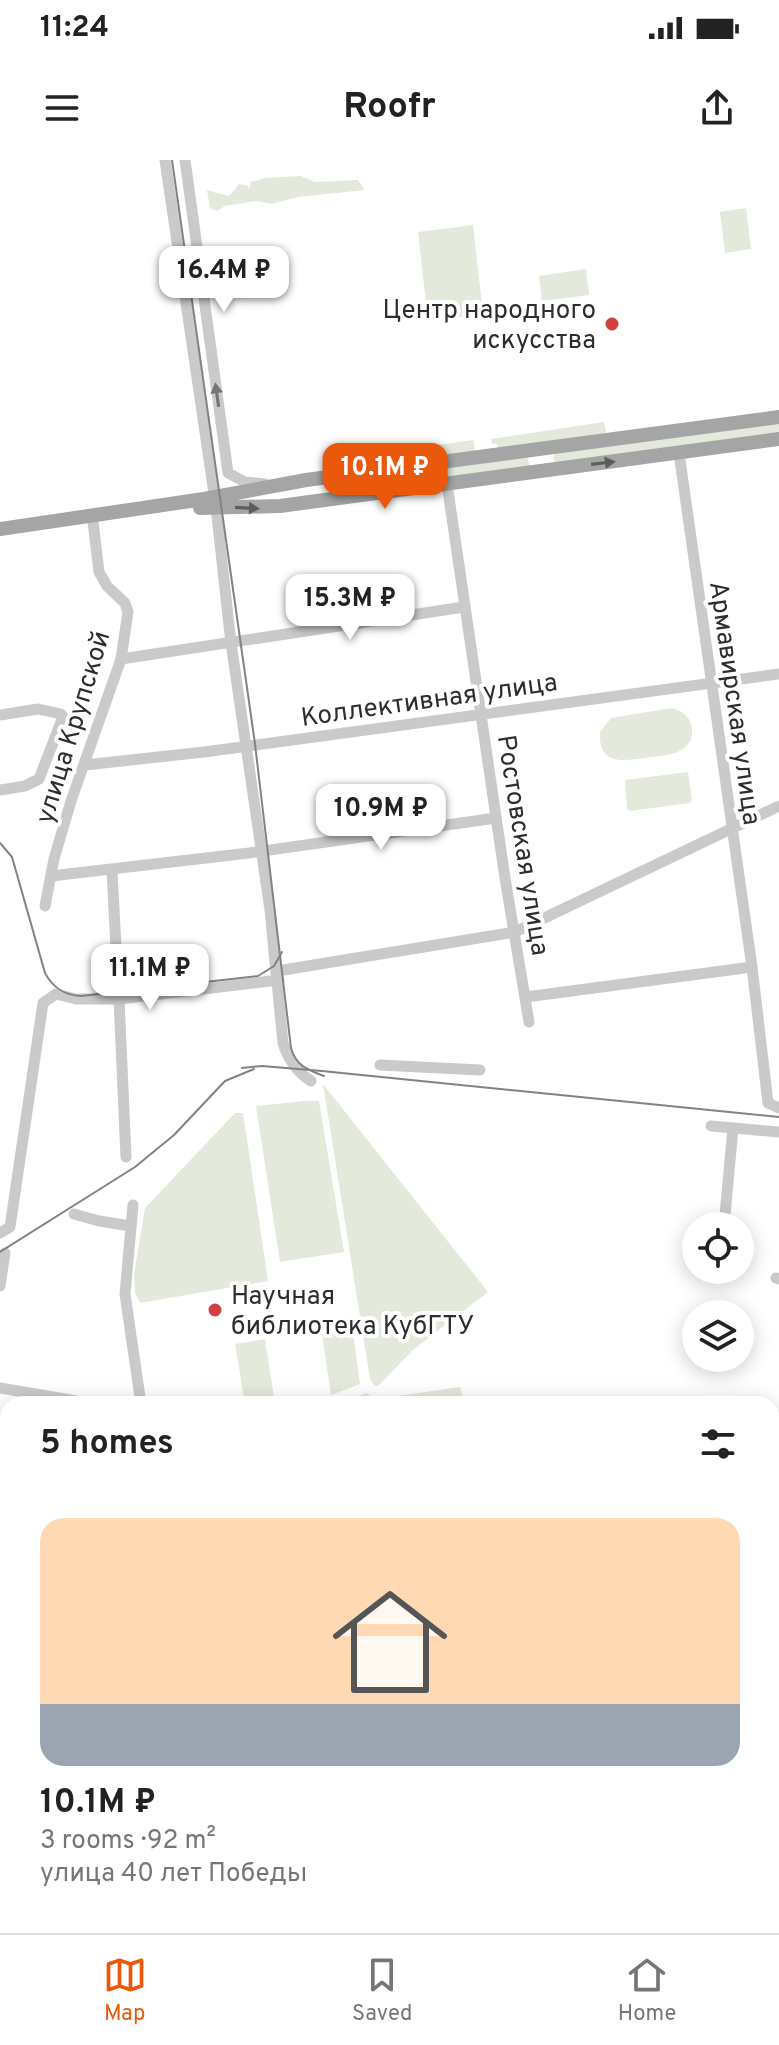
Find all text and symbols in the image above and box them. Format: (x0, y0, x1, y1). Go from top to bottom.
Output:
text: 11:24 (40, 10, 109, 47)
text: Roofr (343, 85, 436, 131)
icon: menu (40, 86, 84, 130)
icon: share (695, 86, 739, 130)
pin: 16.4M ₽ (150, 246, 298, 314)
text: 16.4M ₽ (177, 255, 271, 288)
place label: Центр народного искусства (383, 295, 596, 358)
marker: Центр народного искусства (603, 315, 621, 333)
one-way arrow (210, 382, 223, 407)
pin: 10.1M ₽ (311, 443, 459, 511)
text: 10.1M ₽ (341, 452, 429, 485)
one-way arrow (591, 456, 616, 469)
one-way arrow (235, 502, 260, 515)
pin: 15.3M ₽ (276, 574, 424, 642)
street label: Армавирская улица (700, 579, 767, 827)
text: 15.3M ₽ (304, 583, 396, 616)
street label: улица Крупской (29, 627, 119, 828)
street label: Коллективная улица (299, 667, 560, 736)
street label: Ростовская улица (488, 733, 555, 958)
pin: 10.9M ₽ (307, 784, 455, 852)
text: 10.9M ₽ (334, 793, 428, 826)
pin: 11.1M ₽ (76, 944, 224, 1012)
text: 11.1M ₽ (109, 953, 191, 986)
map controls (682, 1212, 754, 1372)
button: locate (682, 1212, 754, 1284)
place label: Научная библиотека КубГТУ (231, 1281, 474, 1344)
button: layers (682, 1300, 754, 1372)
marker: Научная библиотека КубГТУ (206, 1301, 224, 1319)
icon: filters (696, 1422, 740, 1466)
text: 5 homes (40, 1423, 174, 1466)
icon: home (318, 1570, 462, 1714)
text: 10.1M ₽ (40, 1782, 156, 1825)
text: 3 rooms · 92 m² (40, 1825, 216, 1858)
text: улица 40 лет Победы (40, 1858, 307, 1891)
tab: Map (103, 1953, 147, 2028)
tab: Saved (352, 1953, 413, 2028)
tab: Home (618, 1953, 676, 2028)

